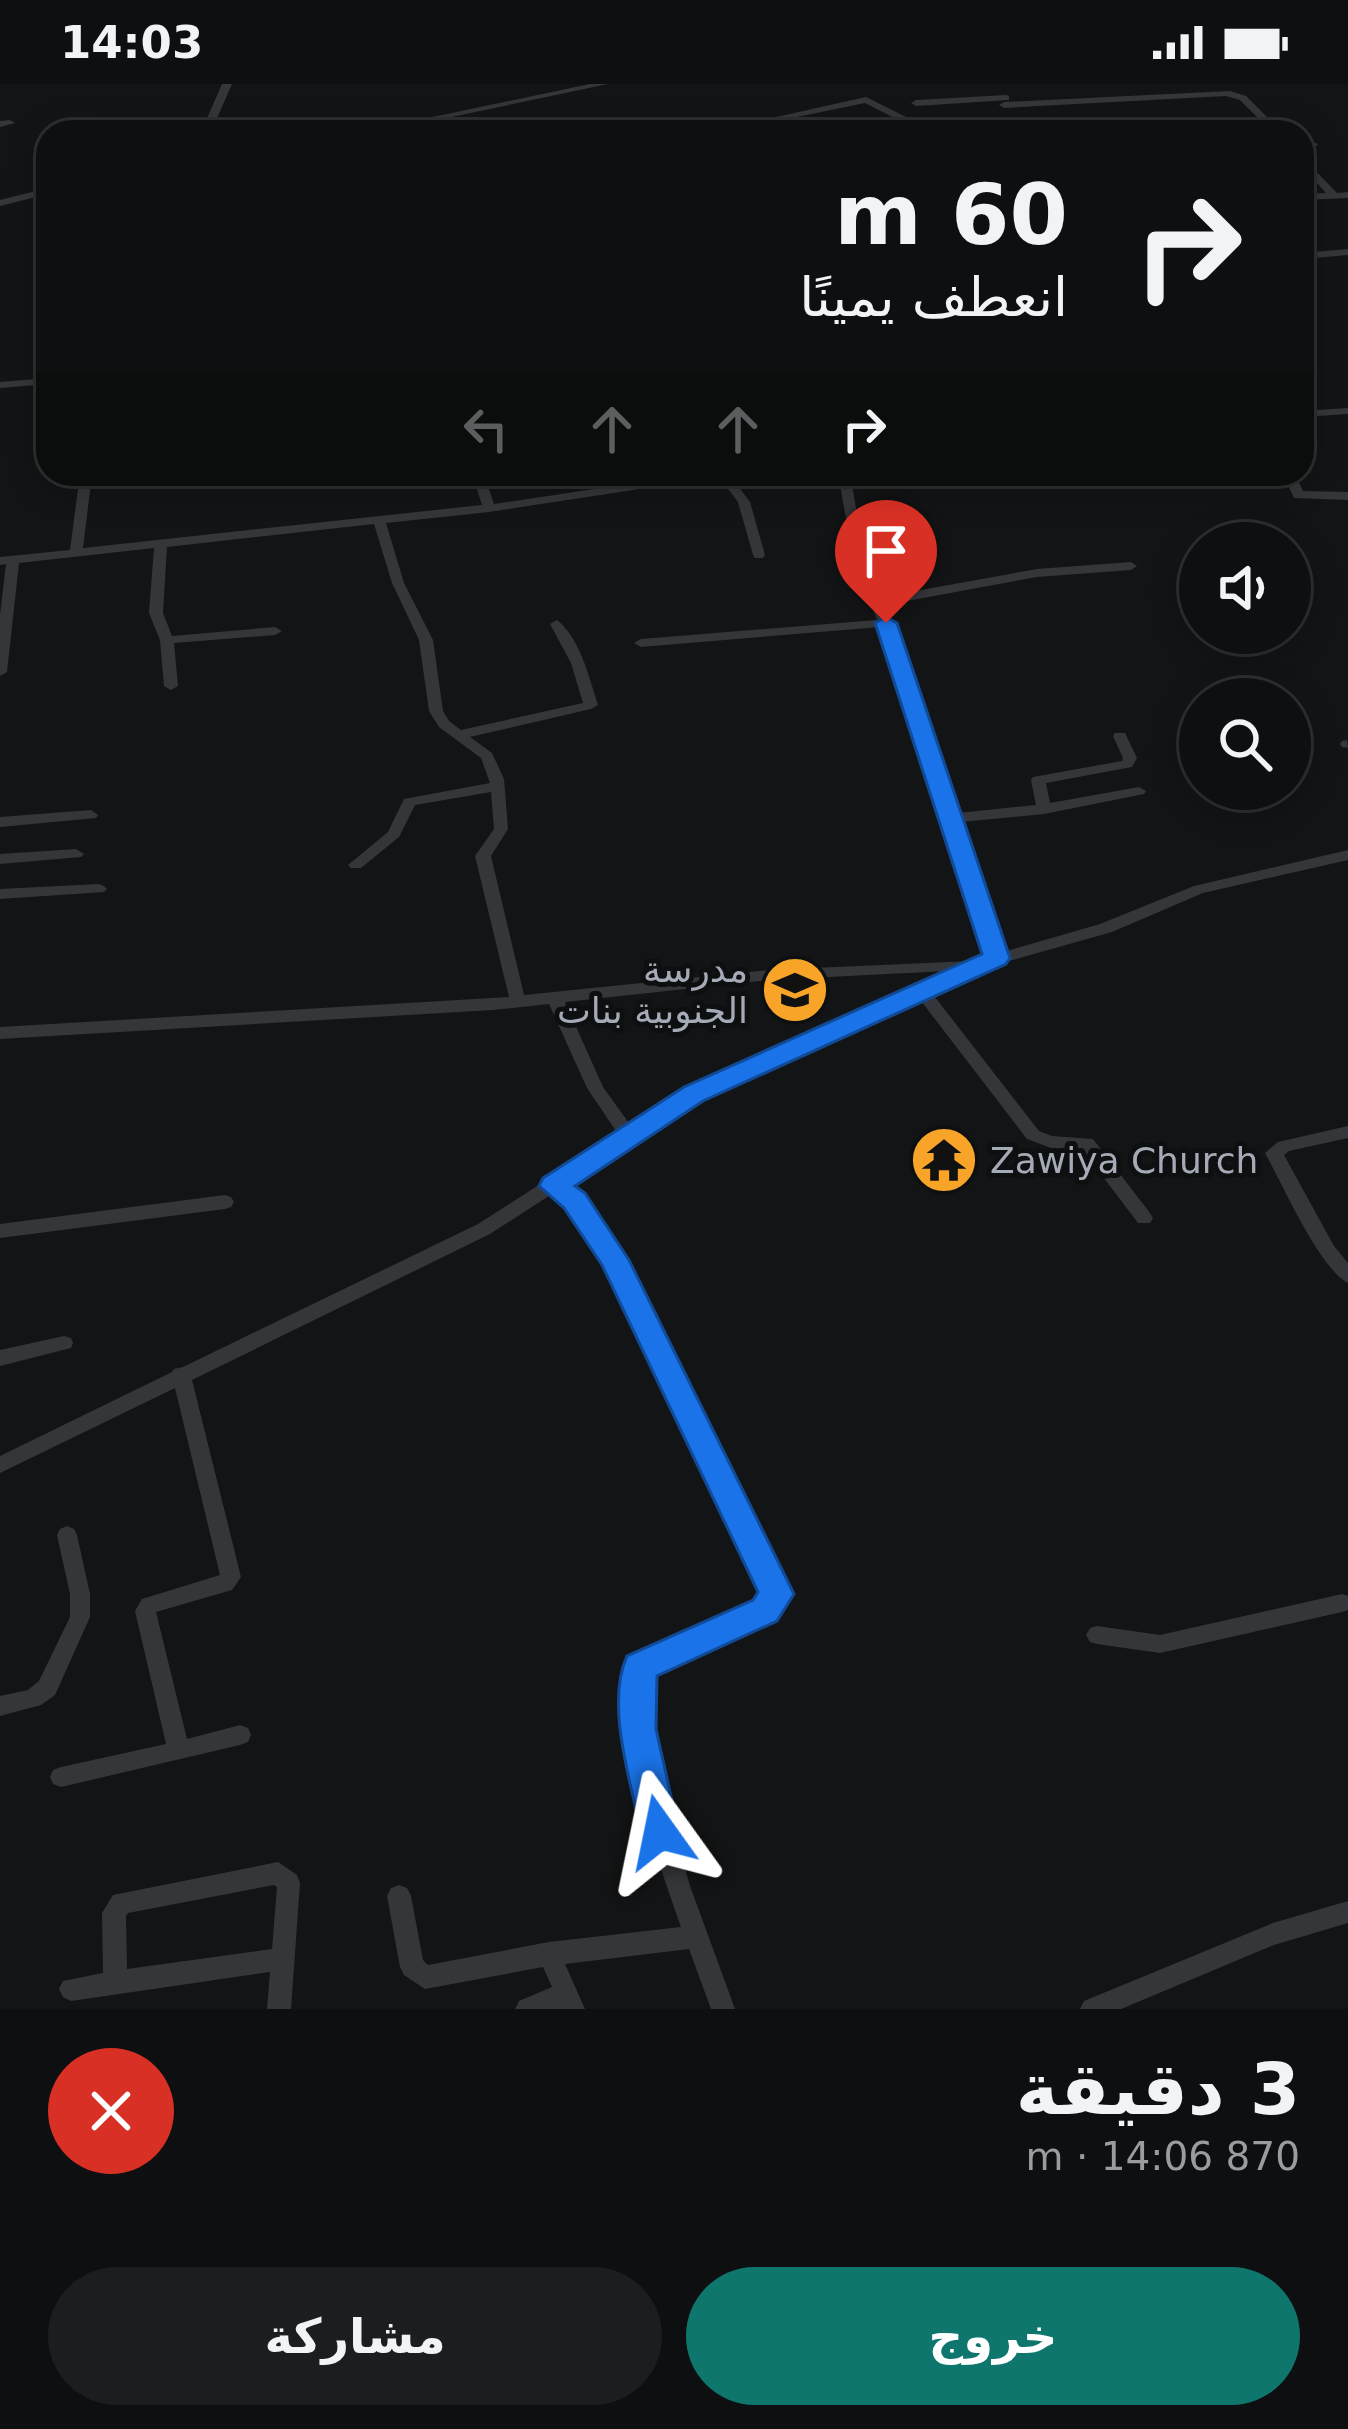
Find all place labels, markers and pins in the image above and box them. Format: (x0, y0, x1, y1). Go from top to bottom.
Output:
pin (835, 500, 937, 623)
place label: مدرسة الجنوبية بنات (557, 949, 748, 1032)
school or university icon: مدرسة الجنوبية بنات (760, 955, 830, 1025)
temple icon: Zawiya Church (909, 1125, 979, 1195)
place label: Zawiya Church (990, 1140, 1258, 1181)

